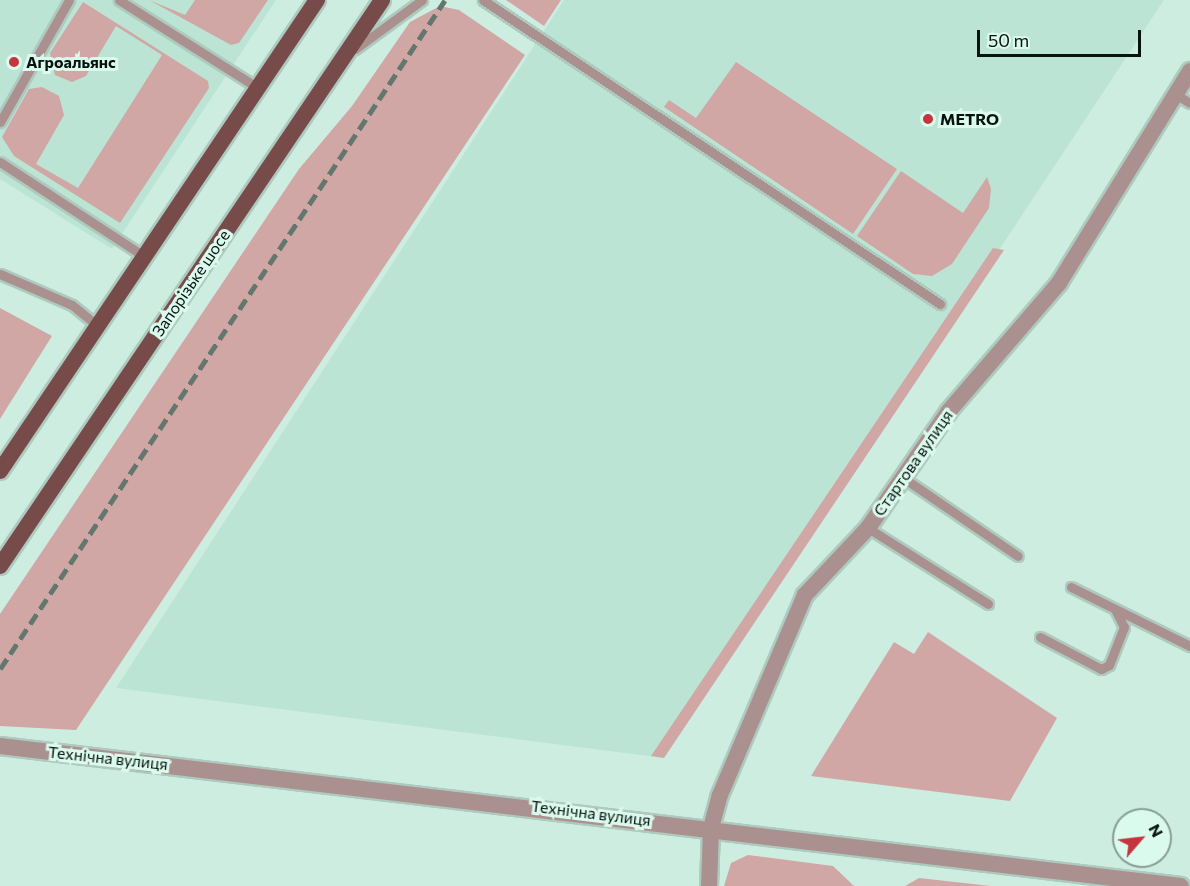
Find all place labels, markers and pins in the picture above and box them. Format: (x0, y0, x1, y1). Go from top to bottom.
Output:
place label: Агроальянс (26, 52, 116, 72)
marker: Агроальянс (7, 55, 21, 69)
place label: METRO (940, 109, 999, 129)
marker: METRO (921, 112, 935, 126)

